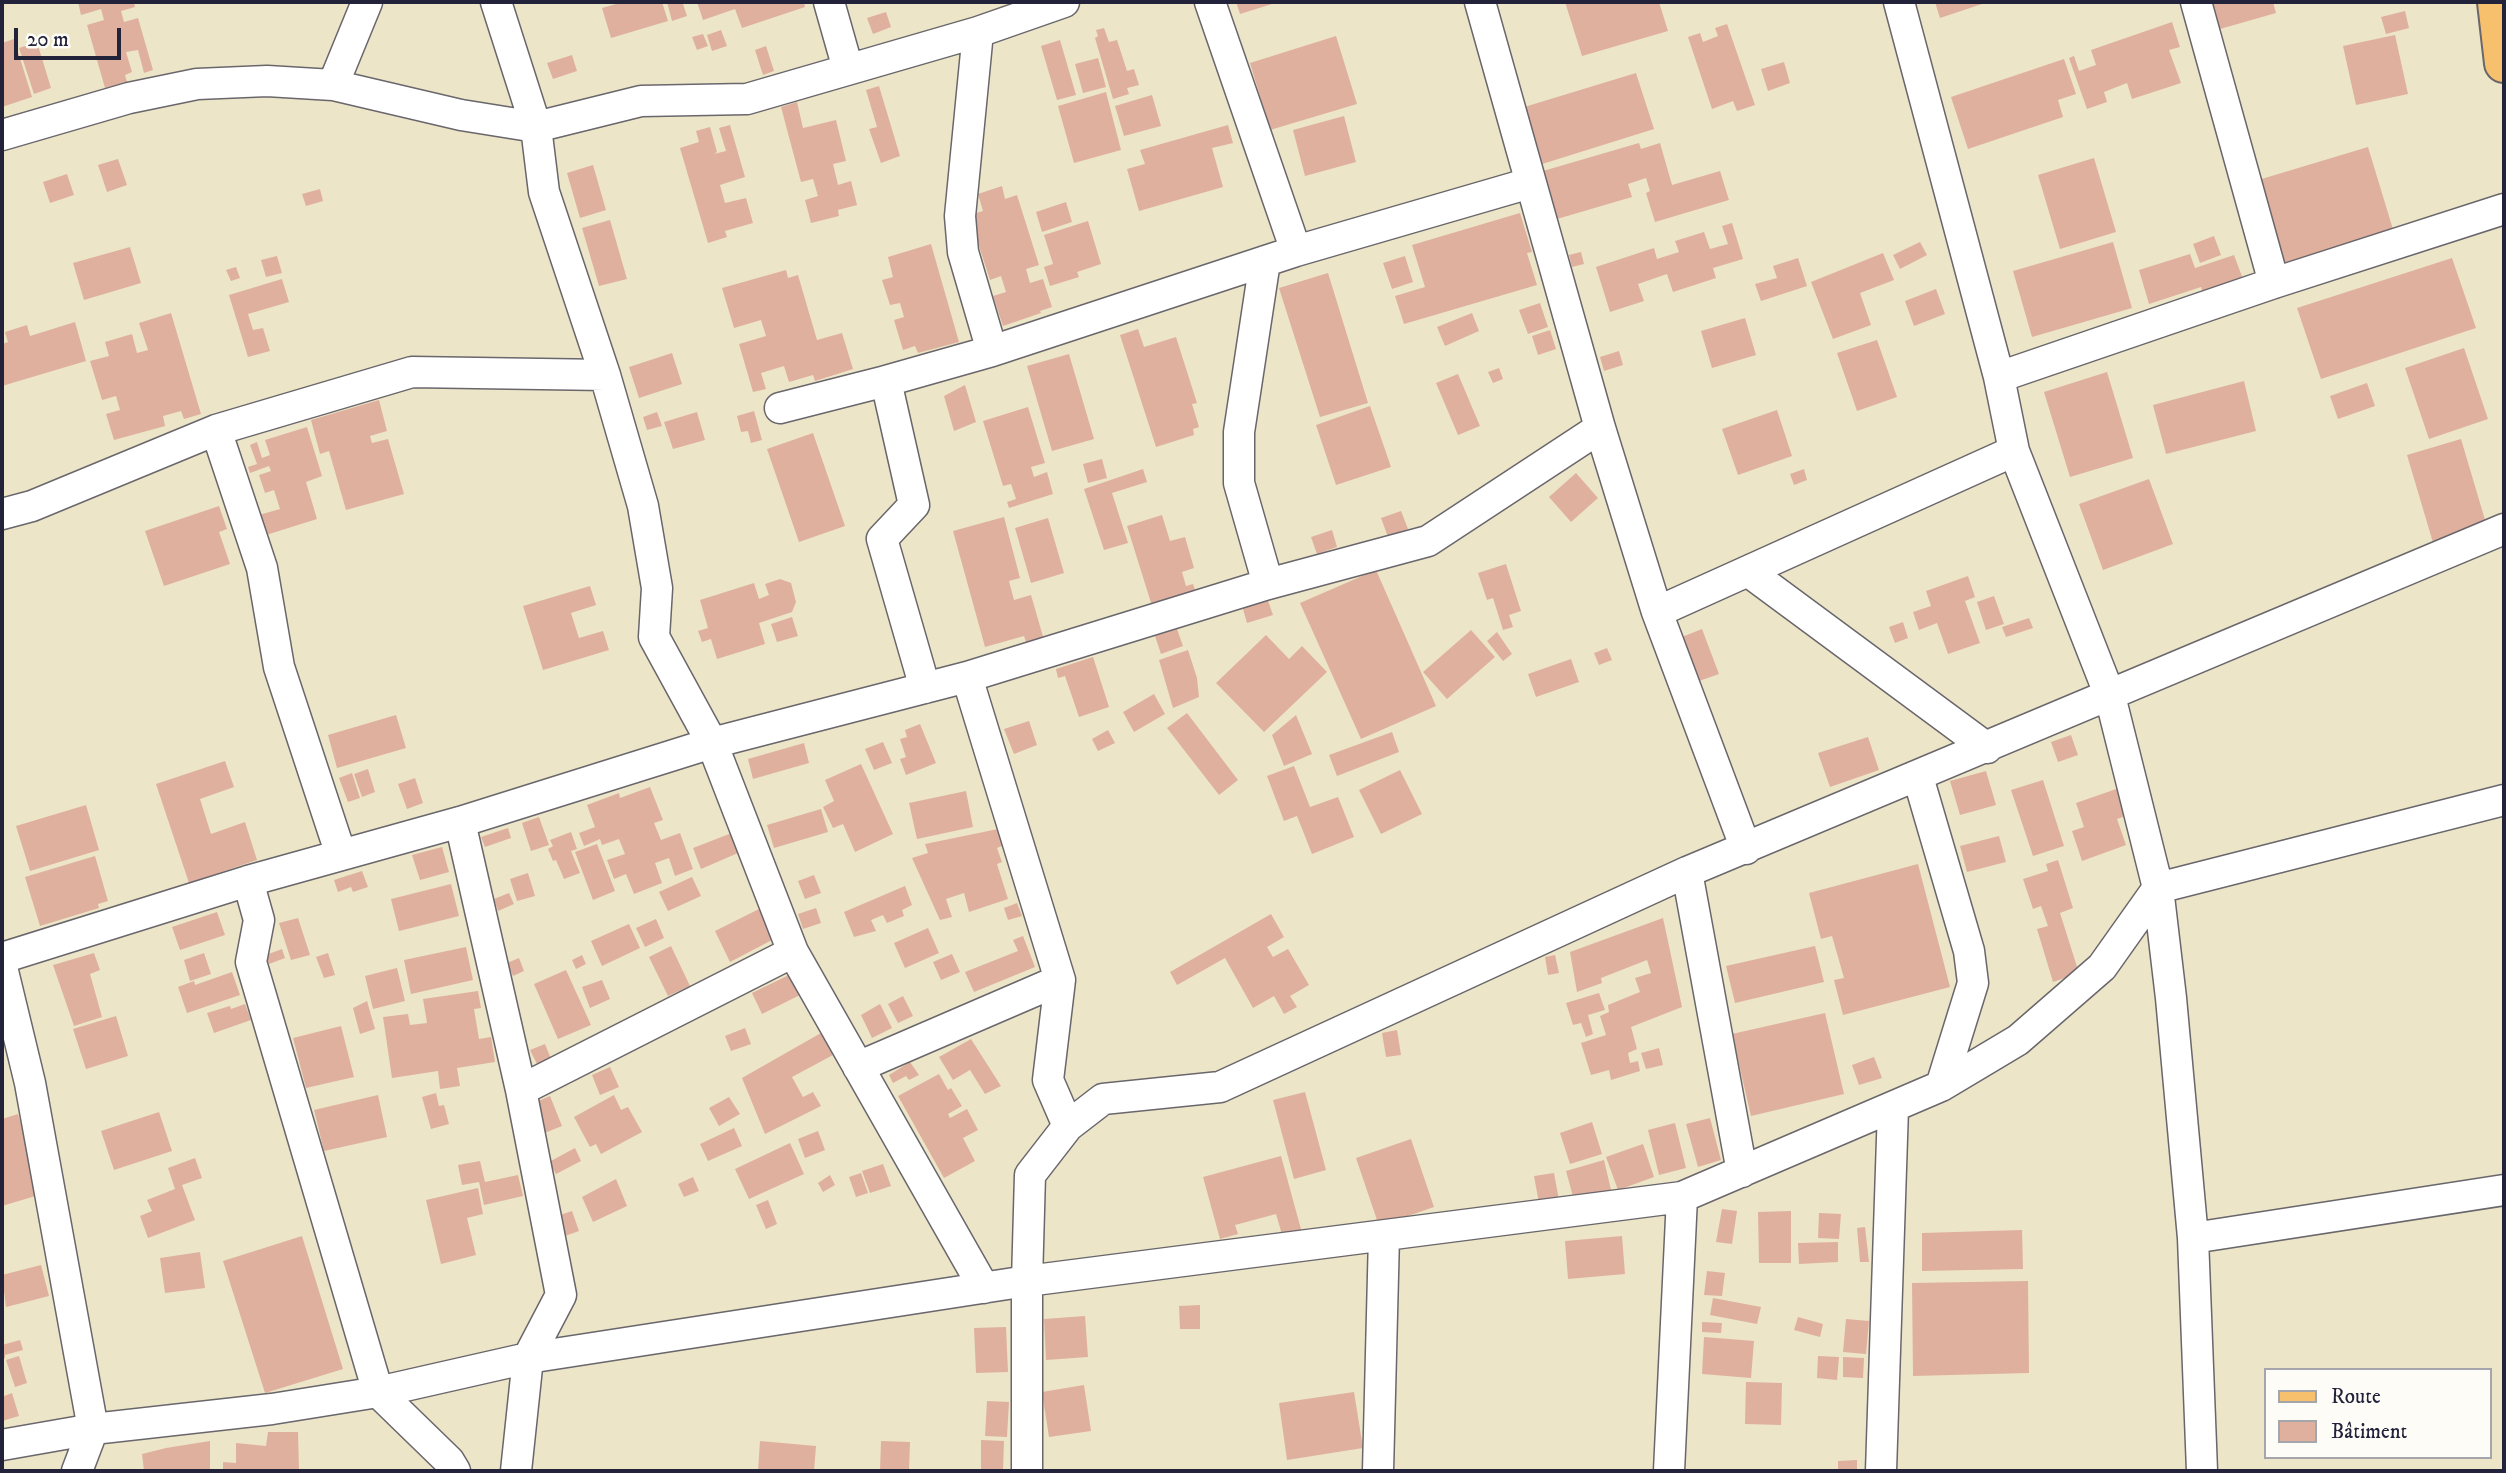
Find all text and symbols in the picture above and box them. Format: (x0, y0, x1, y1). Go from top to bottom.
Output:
scale bar (18, 14, 124, 58)
text: 20 m (27, 27, 69, 53)
legend (2264, 1368, 2492, 1459)
text: Route (2331, 1384, 2381, 1410)
text: Bâtiment (2331, 1419, 2407, 1445)

